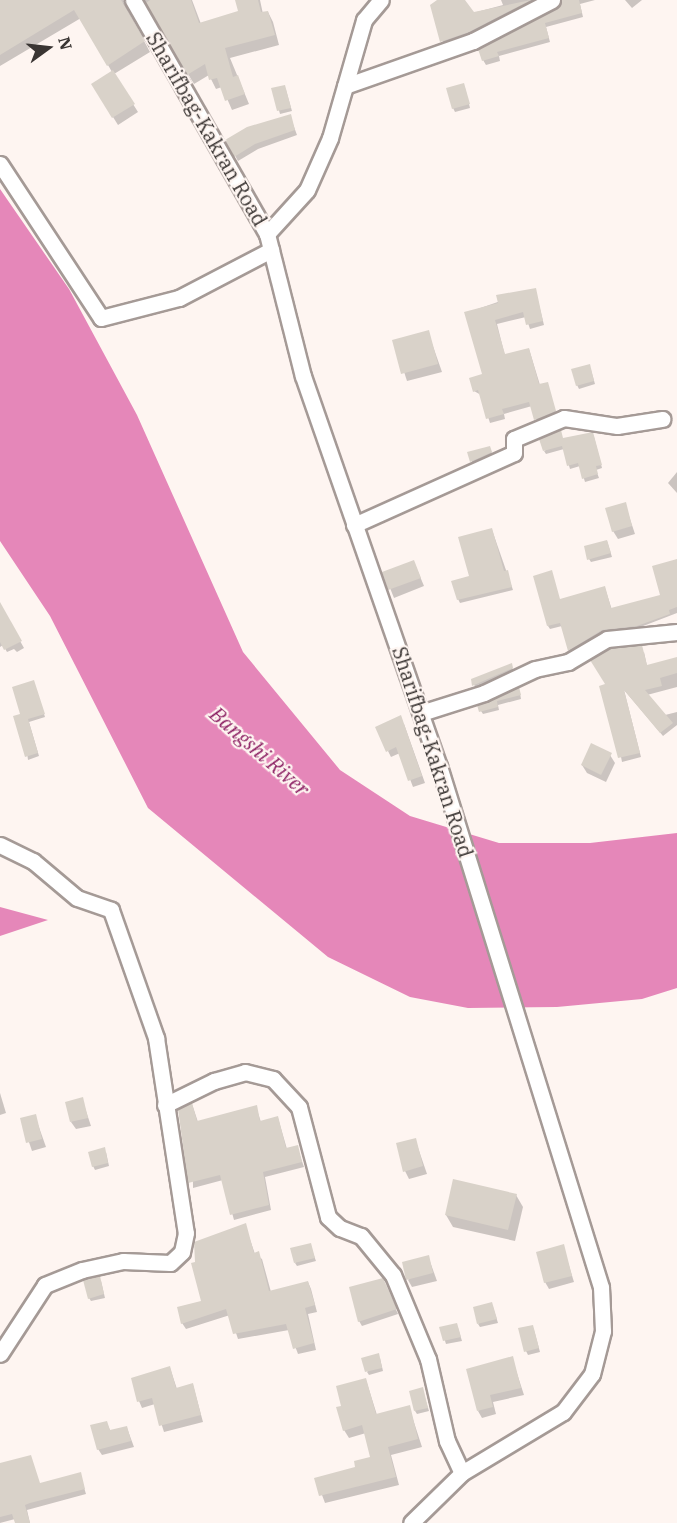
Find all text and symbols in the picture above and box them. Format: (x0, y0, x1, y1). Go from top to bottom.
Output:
north arrow (18, 18, 78, 78)
street label: Sharifbag-Kakran Road (142, 28, 272, 230)
text: N (54, 35, 77, 52)
street label: Sharifbag-Kakran Road (388, 644, 478, 860)
water label: Bangshi River (205, 701, 315, 801)

